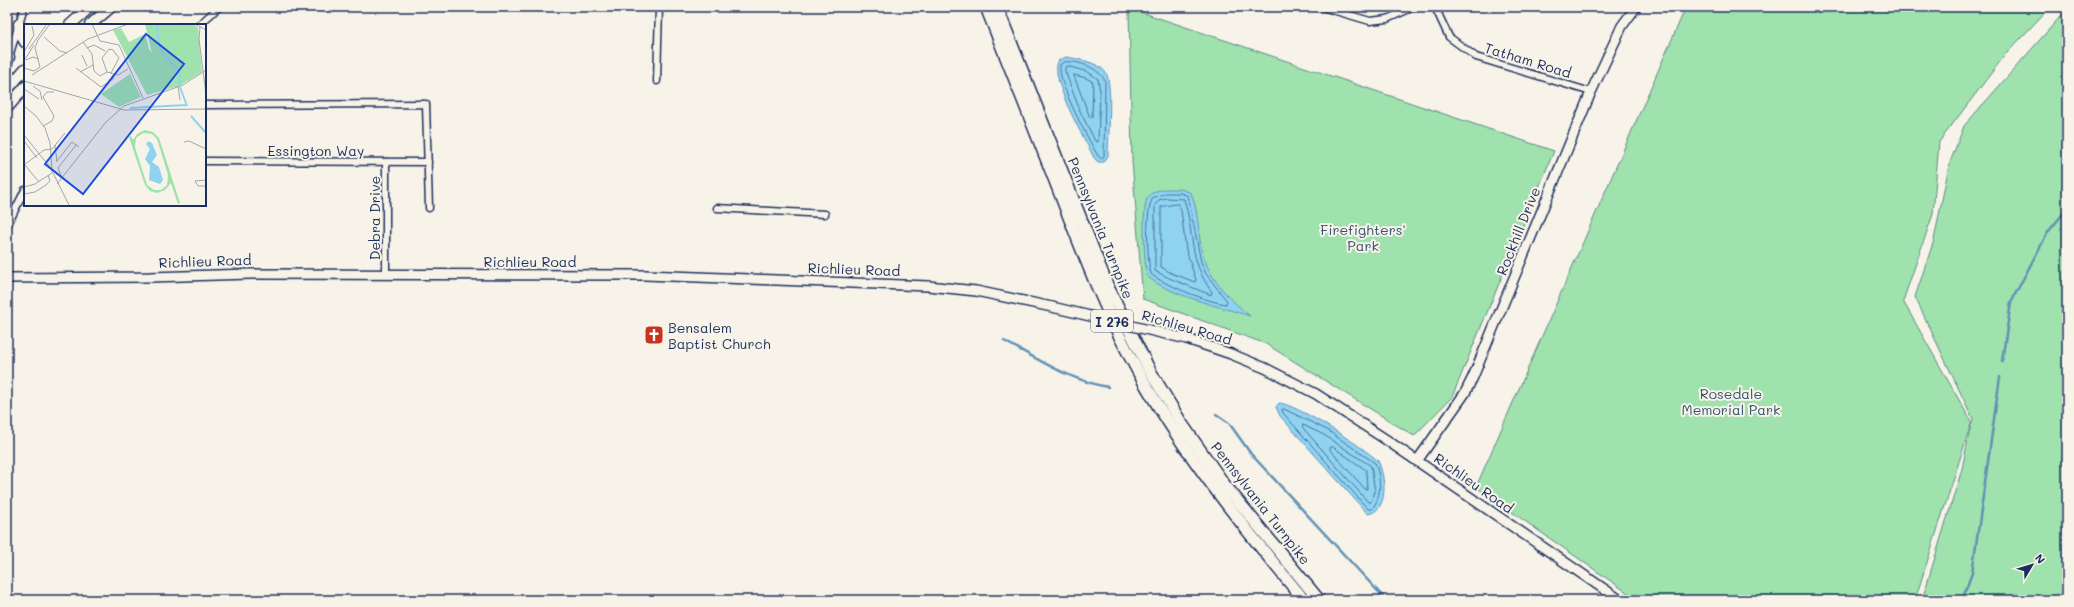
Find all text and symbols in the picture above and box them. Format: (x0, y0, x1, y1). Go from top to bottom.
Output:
inset map (24, 24, 206, 206)
street label: Tatham Road (1482, 38, 1574, 82)
street label: Essington Way (268, 141, 364, 160)
street label: Pennsylvania Turnpike (1064, 154, 1138, 302)
street label: Debra Drive (365, 176, 384, 260)
street label: Rockhill Drive (1492, 184, 1544, 278)
park label: Firefighters' Park (1320, 220, 1406, 255)
street label: Richlieu Road (158, 250, 252, 272)
street label: Richlieu Road (484, 252, 577, 271)
street label: Richlieu Road (807, 258, 901, 280)
street label: Richlieu Road (1140, 305, 1234, 349)
road number: I 276 (1091, 310, 1133, 332)
place label: Bensalem Baptist Church (668, 318, 771, 353)
church icon: Bensalem Baptist Church (643, 324, 665, 346)
park label: Rosedale Memorial Park (1681, 384, 1781, 419)
street label: Pennsylvania Turnpike (1207, 438, 1315, 568)
street label: Richlieu Road (1431, 449, 1518, 517)
north arrow (2012, 545, 2052, 585)
text: N (2032, 551, 2049, 566)

